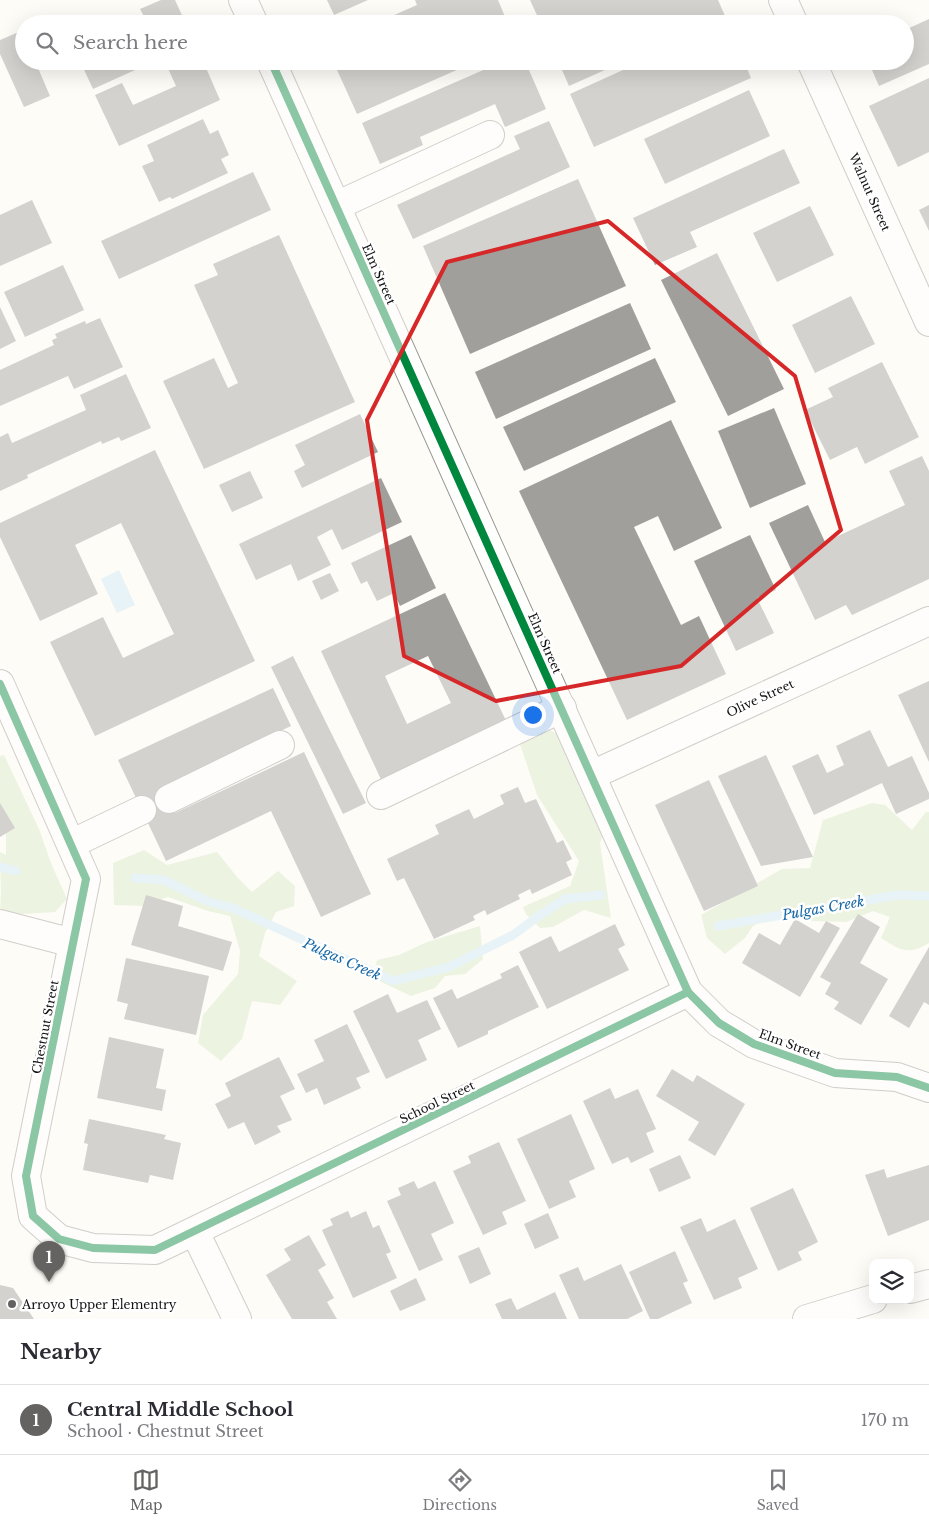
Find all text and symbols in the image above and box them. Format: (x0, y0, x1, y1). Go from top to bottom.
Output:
search box (15, 15, 914, 70)
icon: search (33, 29, 61, 57)
text: Search here (73, 31, 188, 54)
street label: Walnut Street (846, 150, 894, 234)
street label: Elm Street (359, 241, 399, 307)
street label: Elm Street (525, 610, 565, 676)
street label: Olive Street (724, 676, 796, 720)
your location (520, 702, 546, 728)
water label: Pulgas Creek (779, 892, 866, 924)
water label: Pulgas Creek (299, 933, 384, 984)
street label: Chestnut Street (29, 978, 62, 1075)
street label: Elm Street (757, 1026, 824, 1062)
street label: School Street (397, 1077, 477, 1127)
pin: 1 (33, 1241, 65, 1282)
map controls (869, 1259, 914, 1304)
button: layers (869, 1259, 914, 1304)
place label: Arroyo Upper Elementry (21, 1297, 177, 1312)
marker: Arroyo Upper Elementry (6, 1298, 18, 1310)
text: Nearby (20, 1339, 101, 1365)
text: Central Middle School (67, 1398, 294, 1421)
text: 1 (33, 1410, 39, 1430)
text: 170 m (861, 1410, 909, 1430)
text: School · Chestnut Street (67, 1421, 264, 1441)
tab: Map (130, 1466, 163, 1514)
tab: Directions (422, 1466, 497, 1514)
tab: Saved (757, 1466, 799, 1514)

